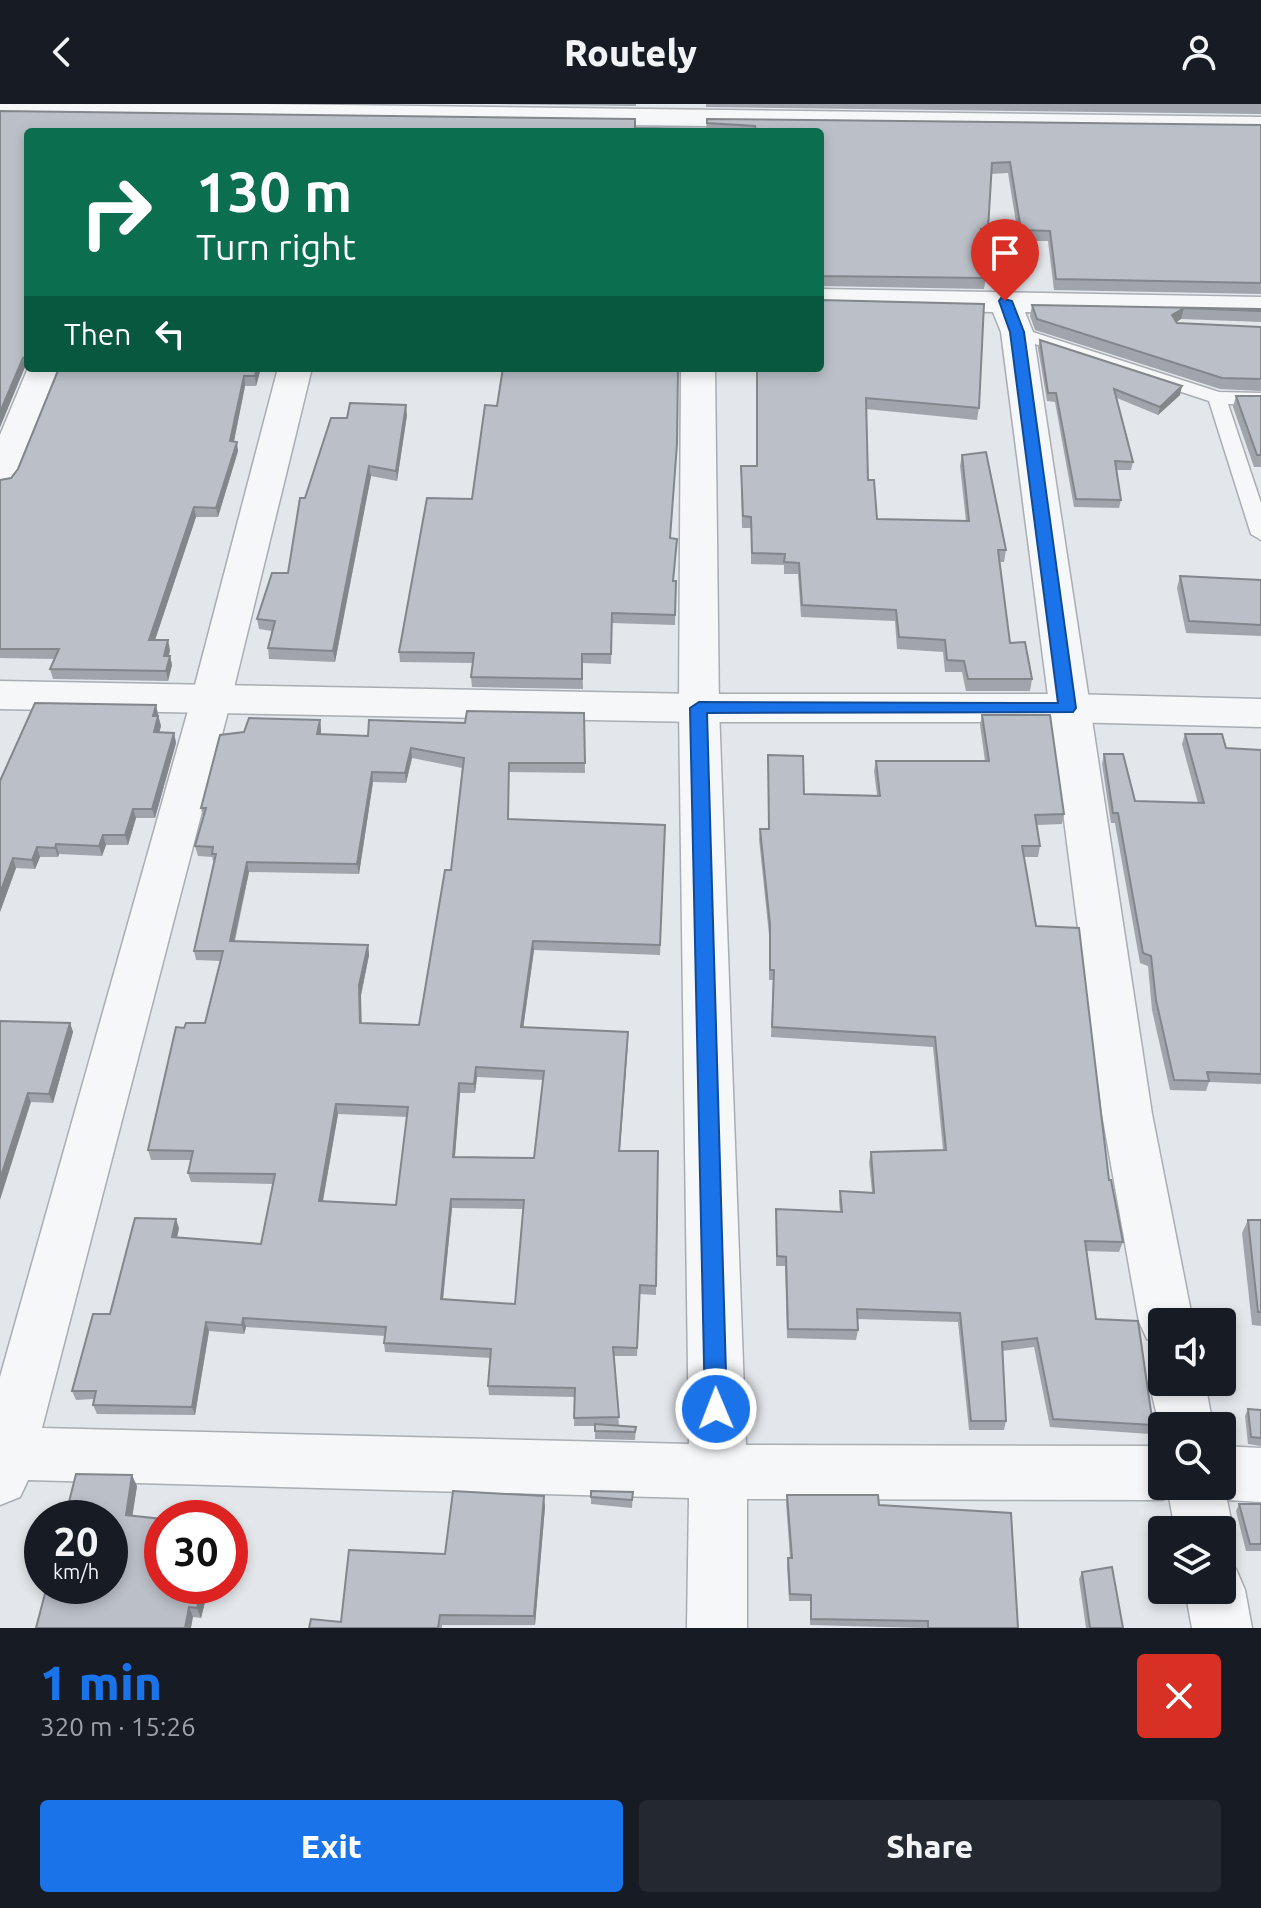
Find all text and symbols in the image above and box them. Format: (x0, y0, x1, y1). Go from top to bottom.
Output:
icon: back (40, 30, 84, 74)
icon: person (1177, 30, 1221, 74)
text: Routely (564, 32, 697, 73)
icon: right (64, 160, 168, 264)
text: 130 m (196, 160, 352, 223)
pin (971, 219, 1039, 301)
text: Turn right (196, 226, 356, 267)
icon: arrive (983, 231, 1027, 275)
icon: left (148, 312, 192, 356)
text: Then (64, 317, 132, 351)
map controls (1148, 1308, 1236, 1604)
button: sound (1148, 1308, 1236, 1396)
position arrow (674, 1367, 758, 1451)
button: search (1148, 1412, 1236, 1500)
speed limit sign: 30 (144, 1500, 248, 1604)
button: layers (1148, 1516, 1236, 1604)
text: 20 (53, 1519, 99, 1564)
text: km/h (53, 1560, 99, 1583)
button: close (1137, 1654, 1221, 1738)
text: 1 min (40, 1655, 162, 1709)
text: 320 m · 15:26 (40, 1712, 196, 1741)
button: Exit (40, 1800, 623, 1892)
button: Share (639, 1800, 1221, 1892)

